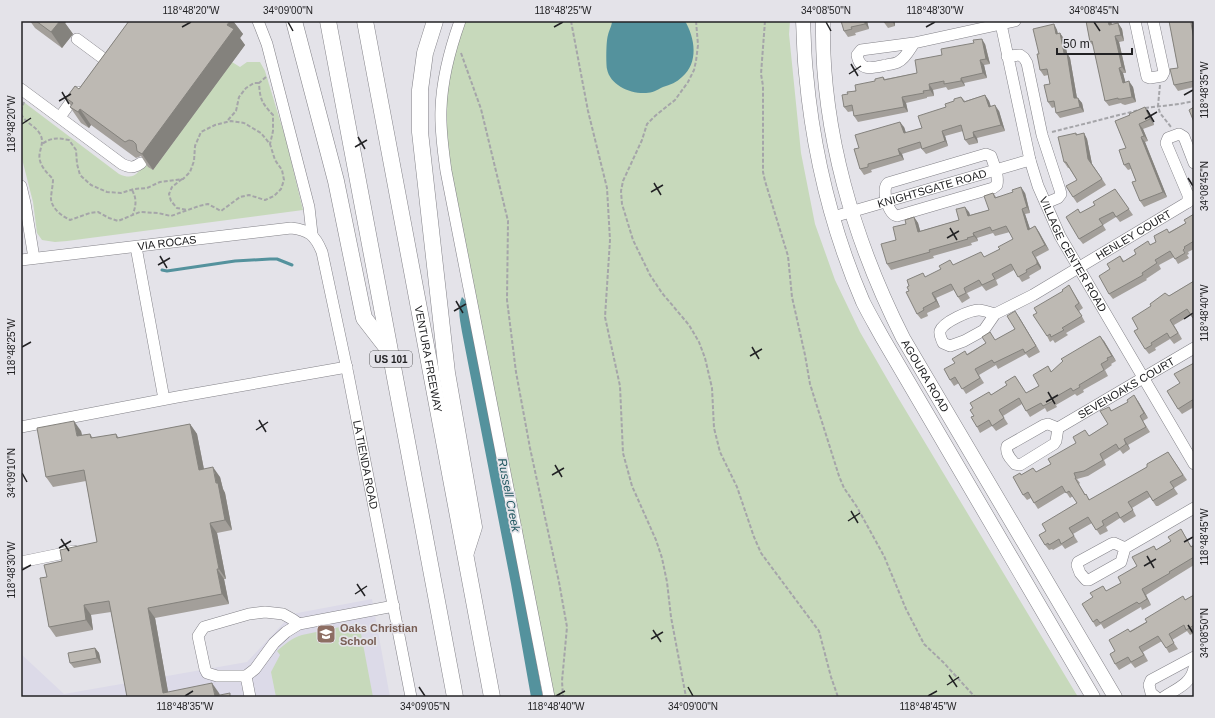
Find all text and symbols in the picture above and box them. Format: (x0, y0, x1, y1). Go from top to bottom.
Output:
text: 118°48'20"W (162, 5, 220, 16)
text: 34°09'00"N (263, 5, 313, 16)
text: 118°48'25"W (534, 5, 592, 16)
text: 34°08'50"N (801, 5, 851, 16)
text: 118°48'30"W (906, 5, 964, 16)
text: 34°08'45"N (1069, 5, 1119, 16)
scale bar (1057, 30, 1132, 56)
text: 50 m (1063, 37, 1090, 51)
text: 118°48'35"W (1199, 61, 1210, 119)
text: 118°48'20"W (6, 95, 17, 153)
text: 34°08'45"N (1199, 161, 1210, 211)
street label: KNIGHTSGATE ROAD (876, 167, 988, 210)
street label: VILLAGE CENTER ROAD (1037, 195, 1109, 314)
street label: HENLEY COURT (1094, 207, 1174, 262)
street label: VIA ROCAS (137, 233, 197, 252)
text: 118°48'40"W (1199, 284, 1210, 342)
street label: VENTURA FREEWAY (413, 305, 445, 414)
text: 118°48'25"W (6, 318, 17, 376)
street label: AGOURA ROAD (899, 337, 951, 414)
road number: US 101 (370, 351, 412, 367)
street label: SEVENOAKS COURT (1076, 355, 1177, 421)
street label: LA TIENDA ROAD (351, 419, 380, 510)
text: 34°09'10"N (6, 448, 17, 498)
water label: Russell Creek (495, 457, 523, 534)
text: 118°48'45"W (1199, 508, 1210, 566)
text: 118°48'30"W (6, 541, 17, 599)
text: 34°08'50"N (1199, 608, 1210, 658)
place label: Oaks Christian School (340, 622, 418, 647)
school or university icon: Oaks Christian School (315, 623, 337, 645)
text: 118°48'35"W (156, 701, 214, 712)
text: 34°09'05"N (400, 701, 450, 712)
text: 118°48'40"W (527, 701, 585, 712)
text: 34°09'00"N (668, 701, 718, 712)
text: 118°48'45"W (899, 701, 957, 712)

